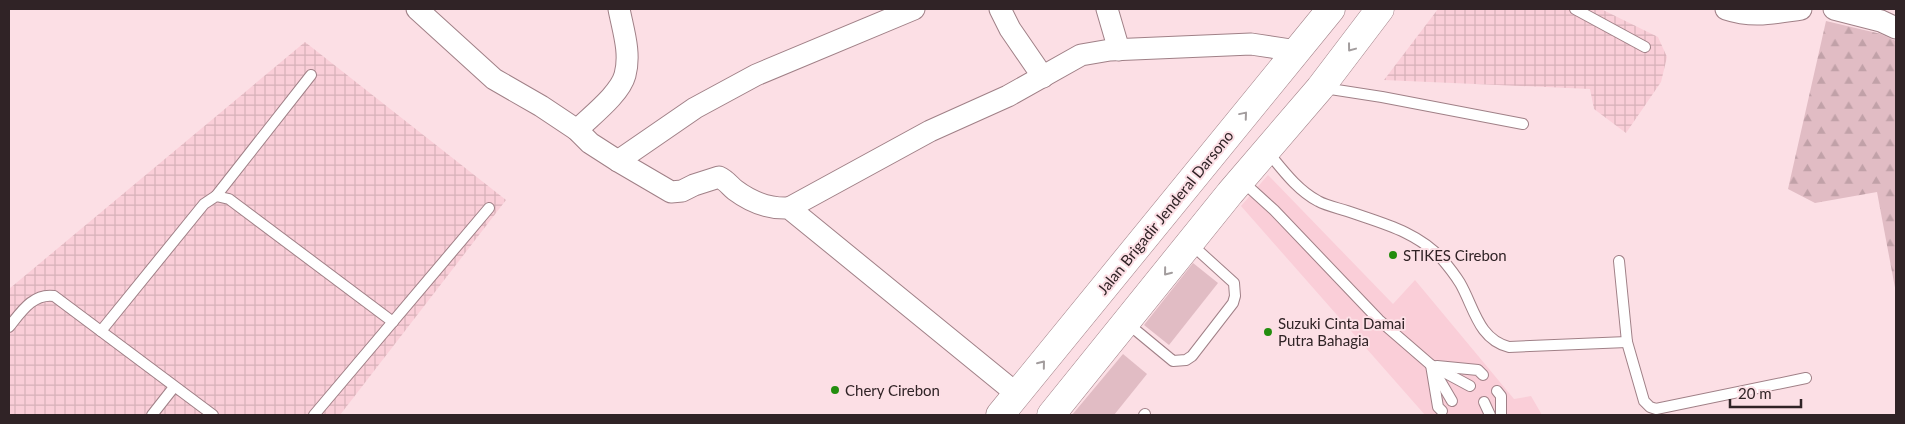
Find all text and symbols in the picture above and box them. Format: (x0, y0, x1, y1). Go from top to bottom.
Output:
one-way arrow (1348, 42, 1356, 51)
one-way arrow (1238, 111, 1247, 120)
street label: Jalan Brigadir Jenderal Darsono (1093, 126, 1237, 298)
place label: STIKES Cirebon (1403, 246, 1507, 264)
marker: STIKES Cirebon (1387, 249, 1399, 261)
one-way arrow (1164, 267, 1173, 276)
place label: Suzuki Cinta Damai Putra Bahagia (1278, 314, 1405, 349)
marker: Suzuki Cinta Damai Putra Bahagia (1262, 326, 1274, 338)
one-way arrow (1036, 361, 1044, 370)
scale bar (1730, 376, 1801, 408)
place label: Chery Cirebon (845, 381, 940, 399)
marker: Chery Cirebon (829, 384, 841, 396)
text: 20 m (1738, 384, 1772, 402)

